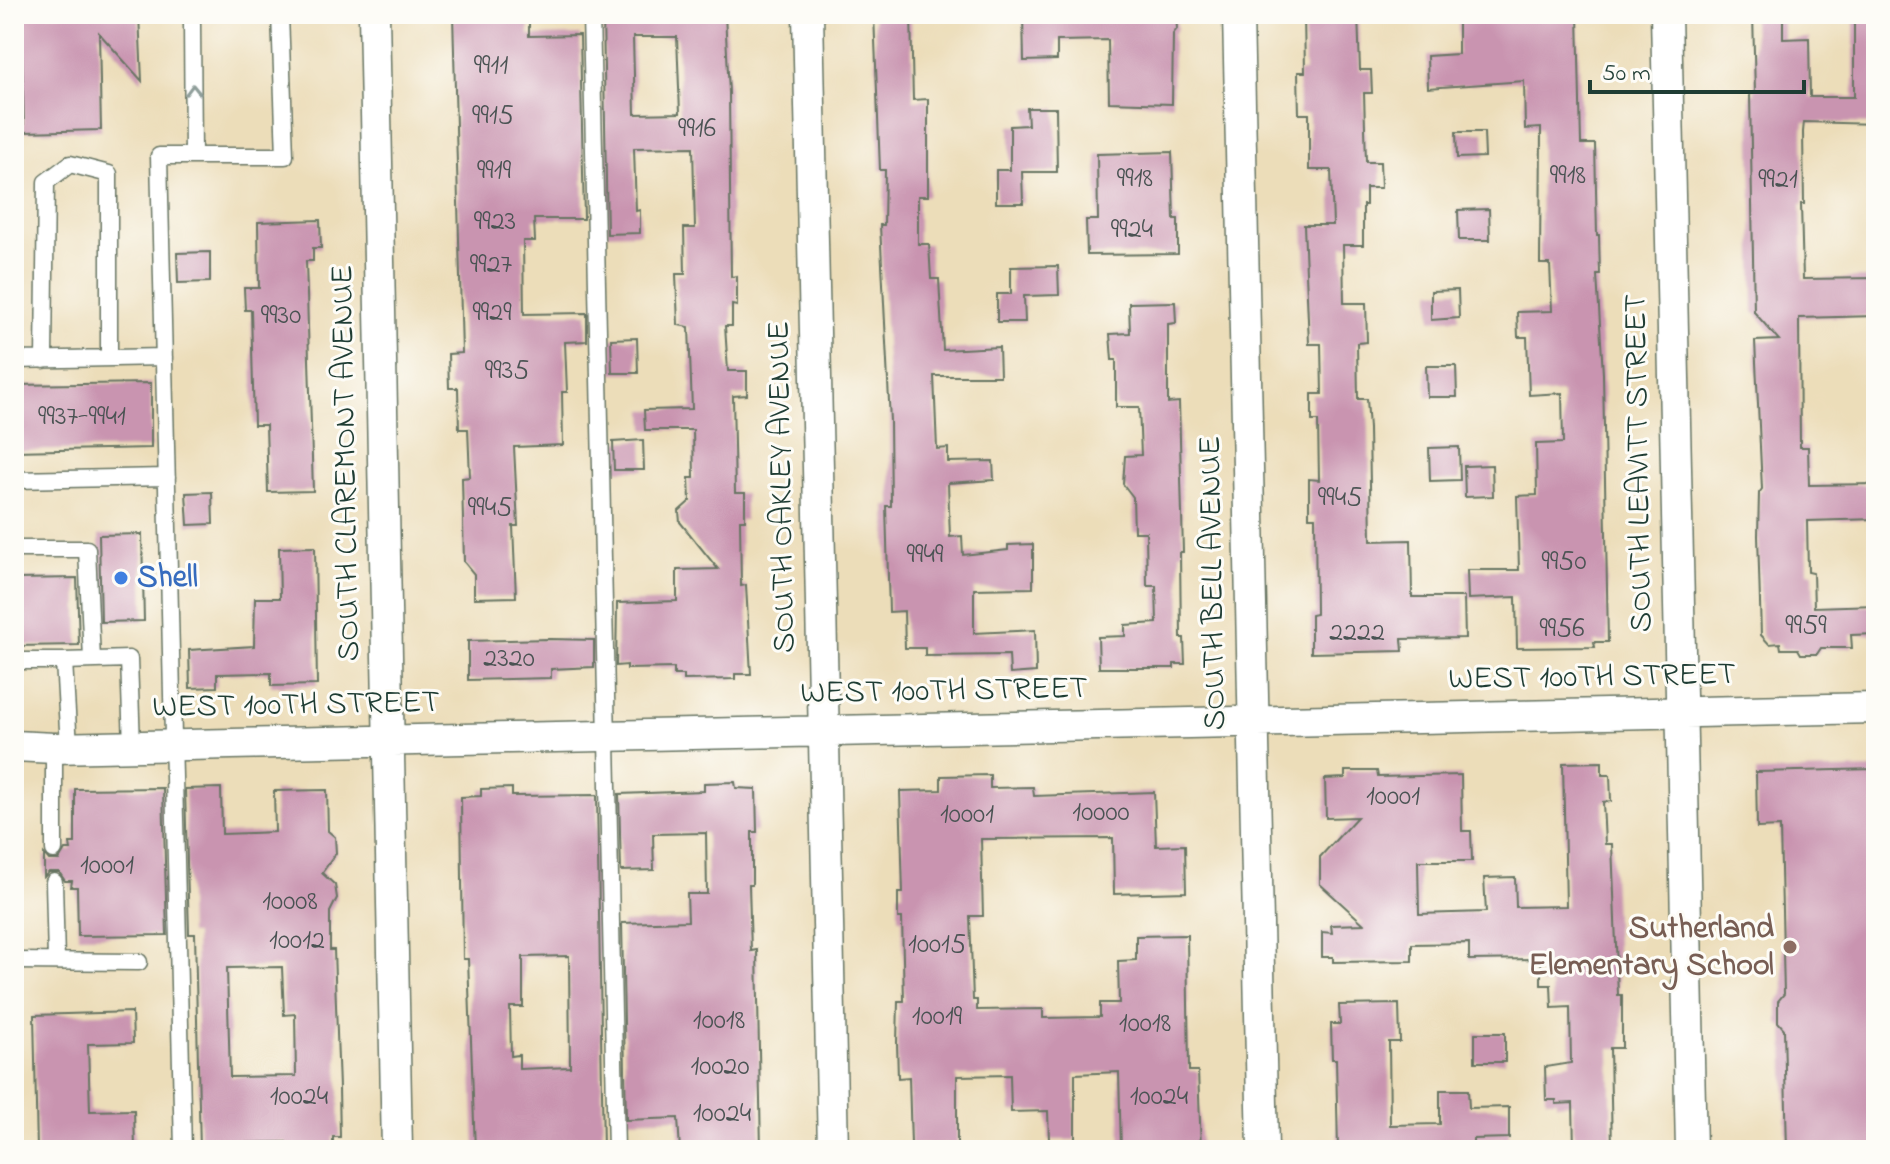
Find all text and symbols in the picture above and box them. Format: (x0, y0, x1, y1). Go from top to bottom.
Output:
scale bar (1590, 44, 1804, 94)
house number: 9911 (474, 46, 508, 87)
text: 50 m (1602, 57, 1651, 92)
one-way arrow (184, 83, 201, 96)
house number: 9915 (472, 96, 514, 137)
house number: 9916 (678, 109, 716, 150)
house number: 9919 (477, 151, 512, 192)
house number: 9918 (1550, 156, 1586, 197)
house number: 9918 (1117, 159, 1153, 200)
house number: 9921 (1758, 160, 1798, 201)
house number: 9923 (474, 202, 516, 243)
house number: 9924 (1111, 210, 1154, 251)
house number: 9927 (470, 245, 513, 286)
street label: SOUTH CLAREMONT AVENUE (320, 264, 374, 662)
house number: 9929 (472, 293, 512, 334)
street label: SOUTH LEAVITT STREET (1614, 293, 1666, 633)
house number: 9930 (261, 296, 301, 337)
street label: SOUTH OAKLEY AVENUE (757, 320, 809, 654)
house number: 9935 (485, 351, 529, 392)
house number: 9937-9941 (38, 397, 126, 438)
street label: SOUTH BELL AVENUE (1188, 435, 1240, 731)
house number: 9945 (1318, 478, 1362, 519)
house number: 9945 (468, 488, 512, 529)
house number: 9949 (907, 535, 944, 576)
house number: 9950 (1542, 542, 1586, 583)
place label: Shell (137, 555, 198, 602)
marker: Shell (112, 569, 130, 587)
house number: 9959 (1785, 606, 1827, 647)
house number: 9956 (1539, 609, 1585, 650)
house number: 2222 (1329, 613, 1385, 654)
house number: 2320 (483, 639, 535, 680)
street label: WEST 100TH STREET (1448, 652, 1736, 704)
street label: WEST 100TH STREET (800, 666, 1088, 718)
street label: WEST 100TH STREET (152, 680, 440, 732)
house number: 10001 (1366, 777, 1420, 818)
house number: 10000 (1072, 793, 1130, 834)
house number: 10001 (940, 795, 994, 836)
house number: 10001 (80, 846, 134, 887)
house number: 10008 (262, 882, 318, 923)
place label: Sutherland Elementary School (1529, 906, 1774, 991)
house number: 10012 (269, 921, 325, 962)
house number: 10015 (908, 925, 966, 966)
marker: Sutherland Elementary School (1781, 938, 1799, 956)
house number: 10019 (912, 997, 963, 1038)
house number: 10018 (693, 1001, 745, 1042)
house number: 10018 (1119, 1004, 1171, 1045)
house number: 10020 (690, 1047, 750, 1088)
house number: 10024 (270, 1077, 329, 1118)
house number: 10024 (1130, 1077, 1189, 1118)
house number: 10024 (693, 1094, 752, 1135)

